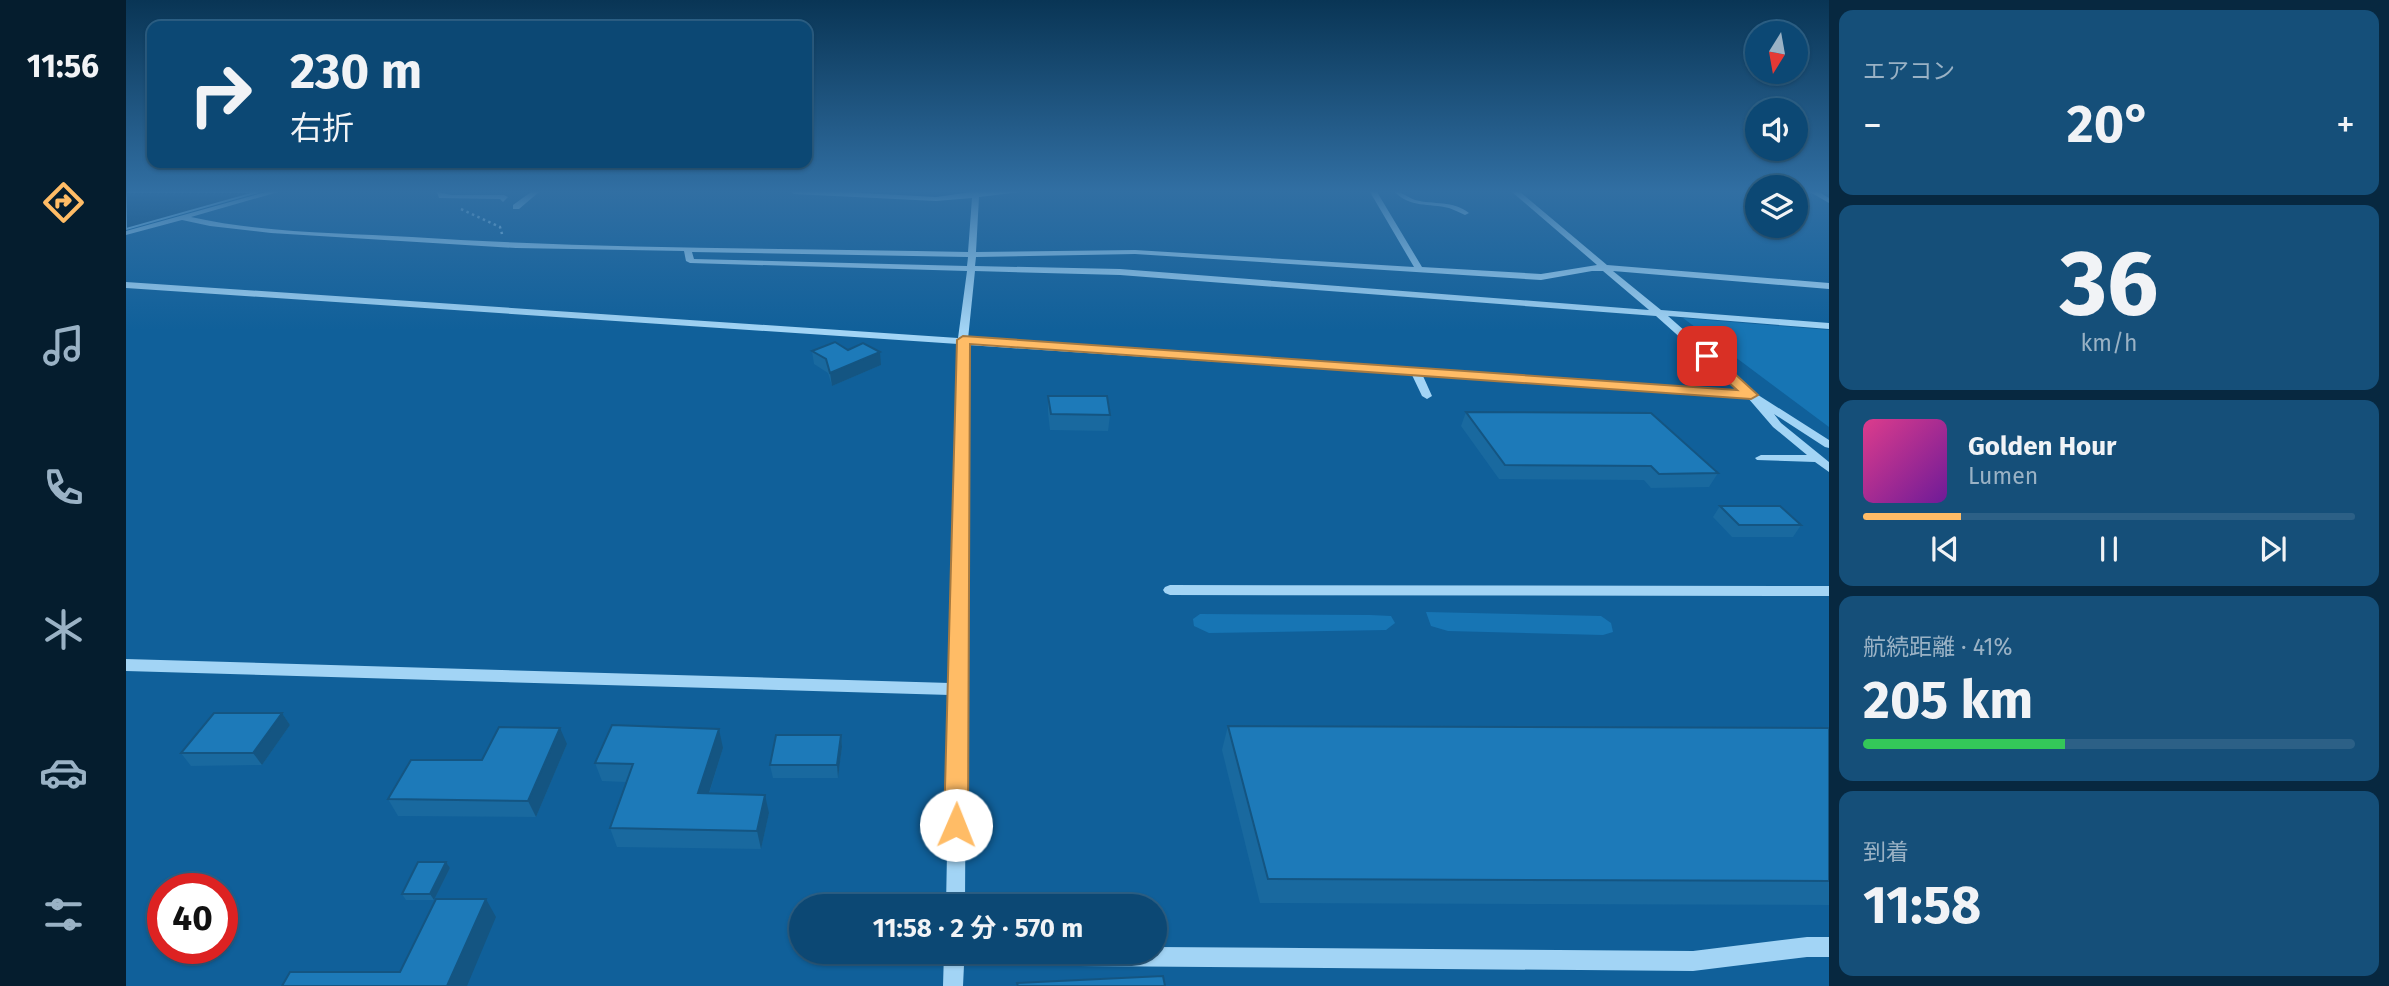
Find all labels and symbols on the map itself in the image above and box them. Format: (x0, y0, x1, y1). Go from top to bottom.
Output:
north arrow (1745, 21, 1808, 84)
pin (1677, 326, 1737, 386)
position arrow (919, 788, 993, 862)
speed limit sign: 40 (147, 873, 238, 964)

